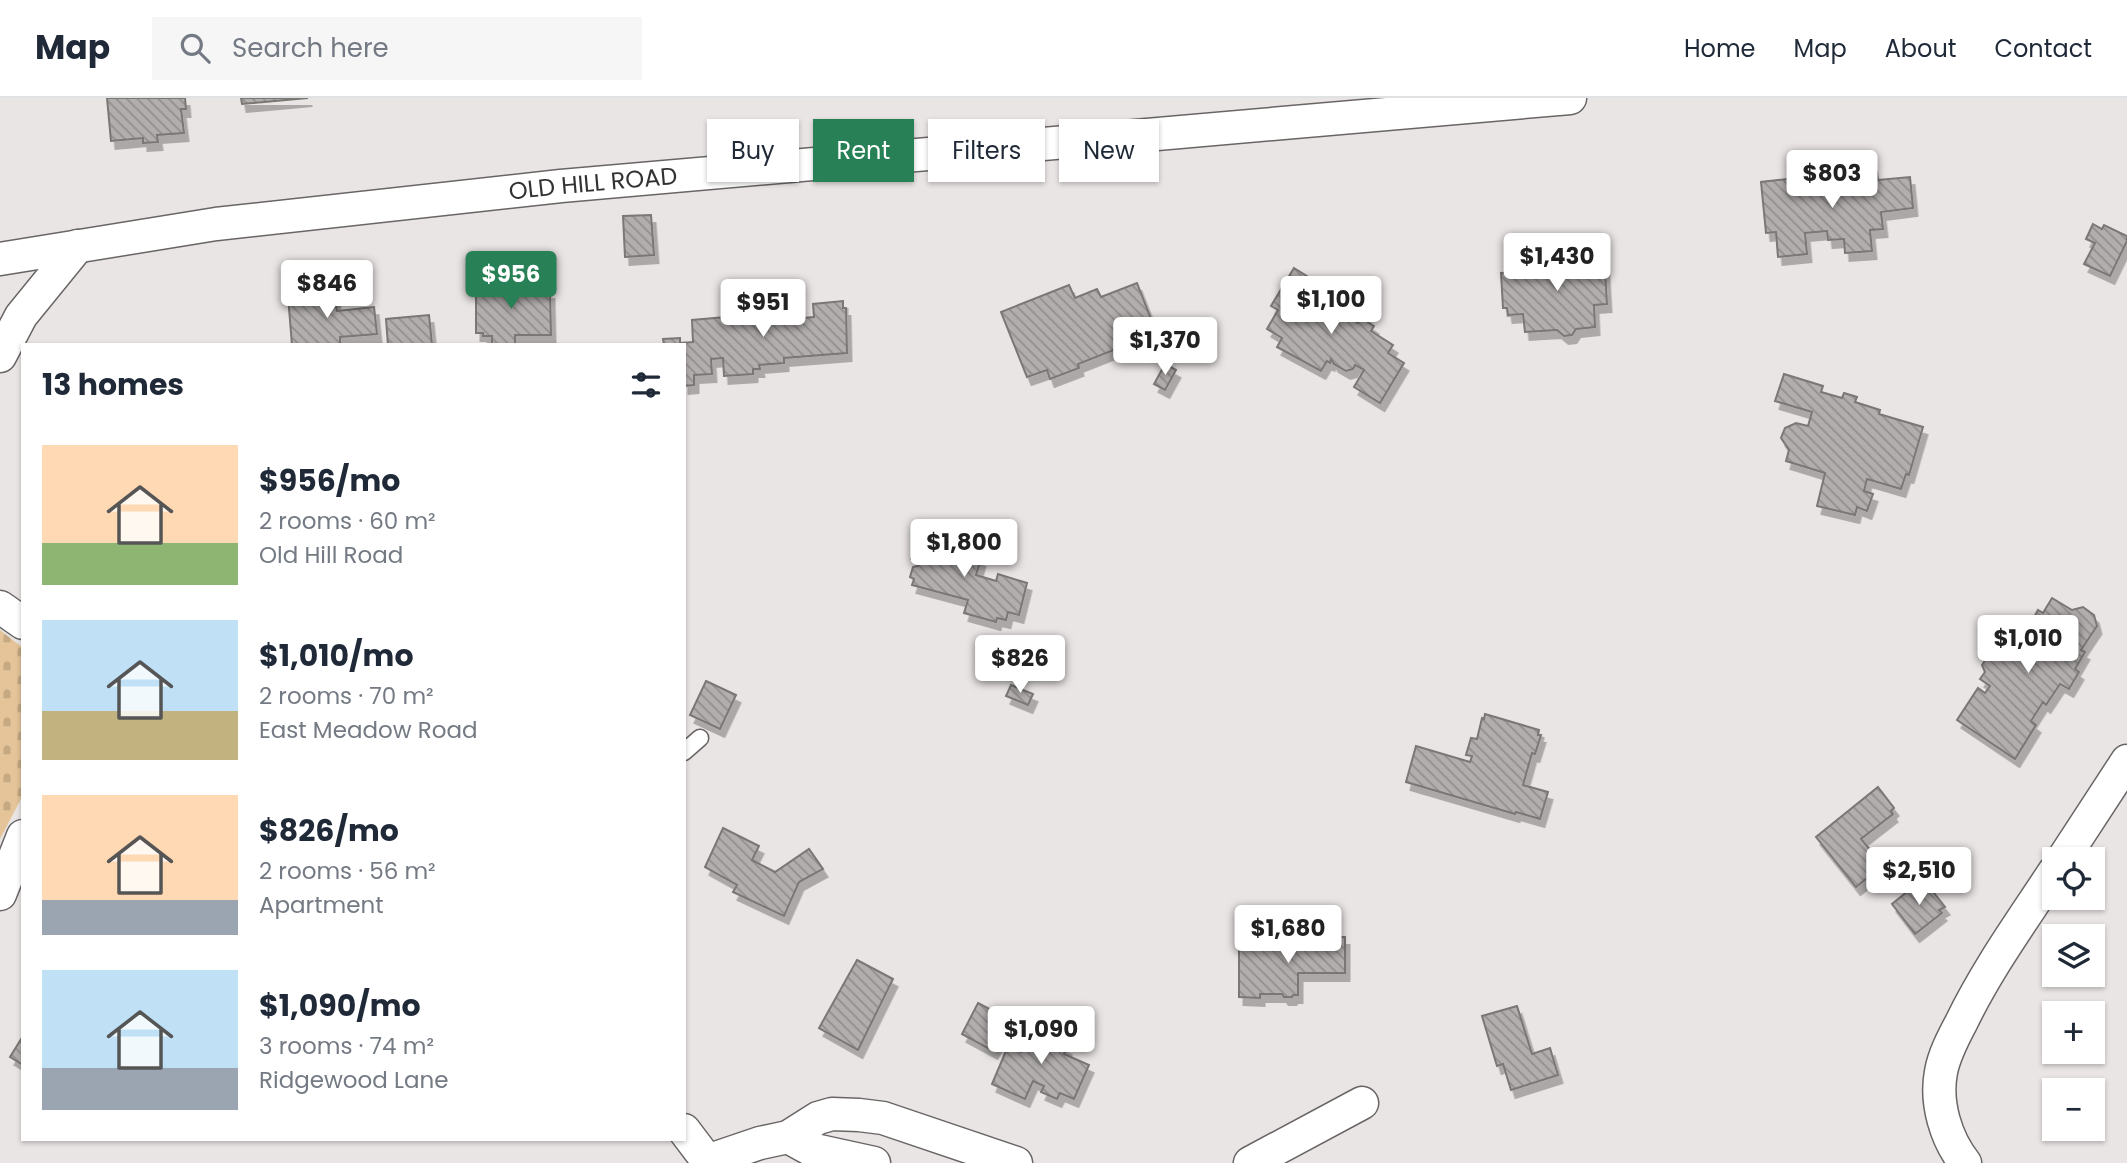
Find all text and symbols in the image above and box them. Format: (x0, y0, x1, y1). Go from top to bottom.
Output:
search box (152, 17, 642, 80)
text: Map (35, 24, 110, 71)
icon: search (176, 29, 214, 67)
text: Search here (232, 30, 389, 66)
text: Home (1684, 32, 1756, 65)
text: Map (1794, 32, 1847, 65)
text: About (1885, 32, 1956, 65)
text: Contact (1994, 32, 2092, 65)
chip: Buy (707, 119, 799, 182)
chip: Rent (813, 119, 914, 182)
chip: Filters (928, 119, 1045, 182)
chip: New (1059, 119, 1159, 182)
pin: $803 (1791, 150, 1873, 210)
text: $803 (1803, 157, 1861, 189)
street label: OLD HILL ROAD (507, 159, 679, 208)
pin: $1,430 (1500, 234, 1614, 293)
text: $1,430 (1520, 240, 1594, 272)
pin: $956 (470, 252, 552, 311)
text: $956 (482, 258, 540, 290)
pin: $846 (286, 260, 368, 320)
text: $846 (297, 267, 357, 299)
pin: $1,100 (1274, 276, 1388, 336)
pin: $951 (722, 280, 804, 339)
text: $1,100 (1296, 283, 1366, 315)
text: $951 (737, 286, 789, 318)
pin: $1,370 (1108, 317, 1222, 377)
text: $1,370 (1129, 324, 1201, 356)
text: 13 homes (42, 363, 184, 406)
icon: filters (627, 366, 665, 404)
text: $956/mo (259, 459, 400, 502)
icon: home (98, 473, 182, 557)
text: 2 rooms · 60 m² (259, 505, 436, 537)
pin: $1,800 (907, 519, 1021, 579)
text: $1,800 (926, 526, 1002, 558)
text: Old Hill Road (259, 539, 403, 571)
pin: $1,010 (1971, 616, 2085, 675)
text: $1,010 (1993, 622, 2063, 654)
text: $1,010/mo (259, 634, 414, 677)
pin: $826 (979, 636, 1061, 695)
text: $826 (991, 642, 1049, 674)
icon: home (98, 648, 182, 732)
text: 2 rooms · 70 m² (259, 680, 434, 712)
text: East Meadow Road (259, 714, 478, 746)
text: $826/mo (259, 809, 399, 852)
icon: home (98, 823, 182, 907)
map controls (2042, 847, 2105, 1141)
button: locate (2042, 847, 2105, 910)
pin: $2,510 (1862, 848, 1976, 907)
text: $2,510 (1882, 854, 1956, 886)
text: 2 rooms · 56 m² (259, 855, 436, 887)
text: Apartment (259, 889, 384, 921)
pin: $1,680 (1231, 906, 1345, 965)
text: $1,680 (1251, 912, 1325, 944)
button: layers (2042, 924, 2105, 987)
text: $1,090/mo (259, 984, 421, 1027)
icon: home (98, 998, 182, 1082)
button: + (2042, 1001, 2105, 1064)
pin: $1,090 (984, 1006, 1098, 1066)
text: $1,090 (1004, 1013, 1078, 1045)
text: 3 rooms · 74 m² (259, 1030, 434, 1062)
text: Ridgewood Lane (259, 1064, 448, 1096)
button: − (2042, 1078, 2105, 1141)

